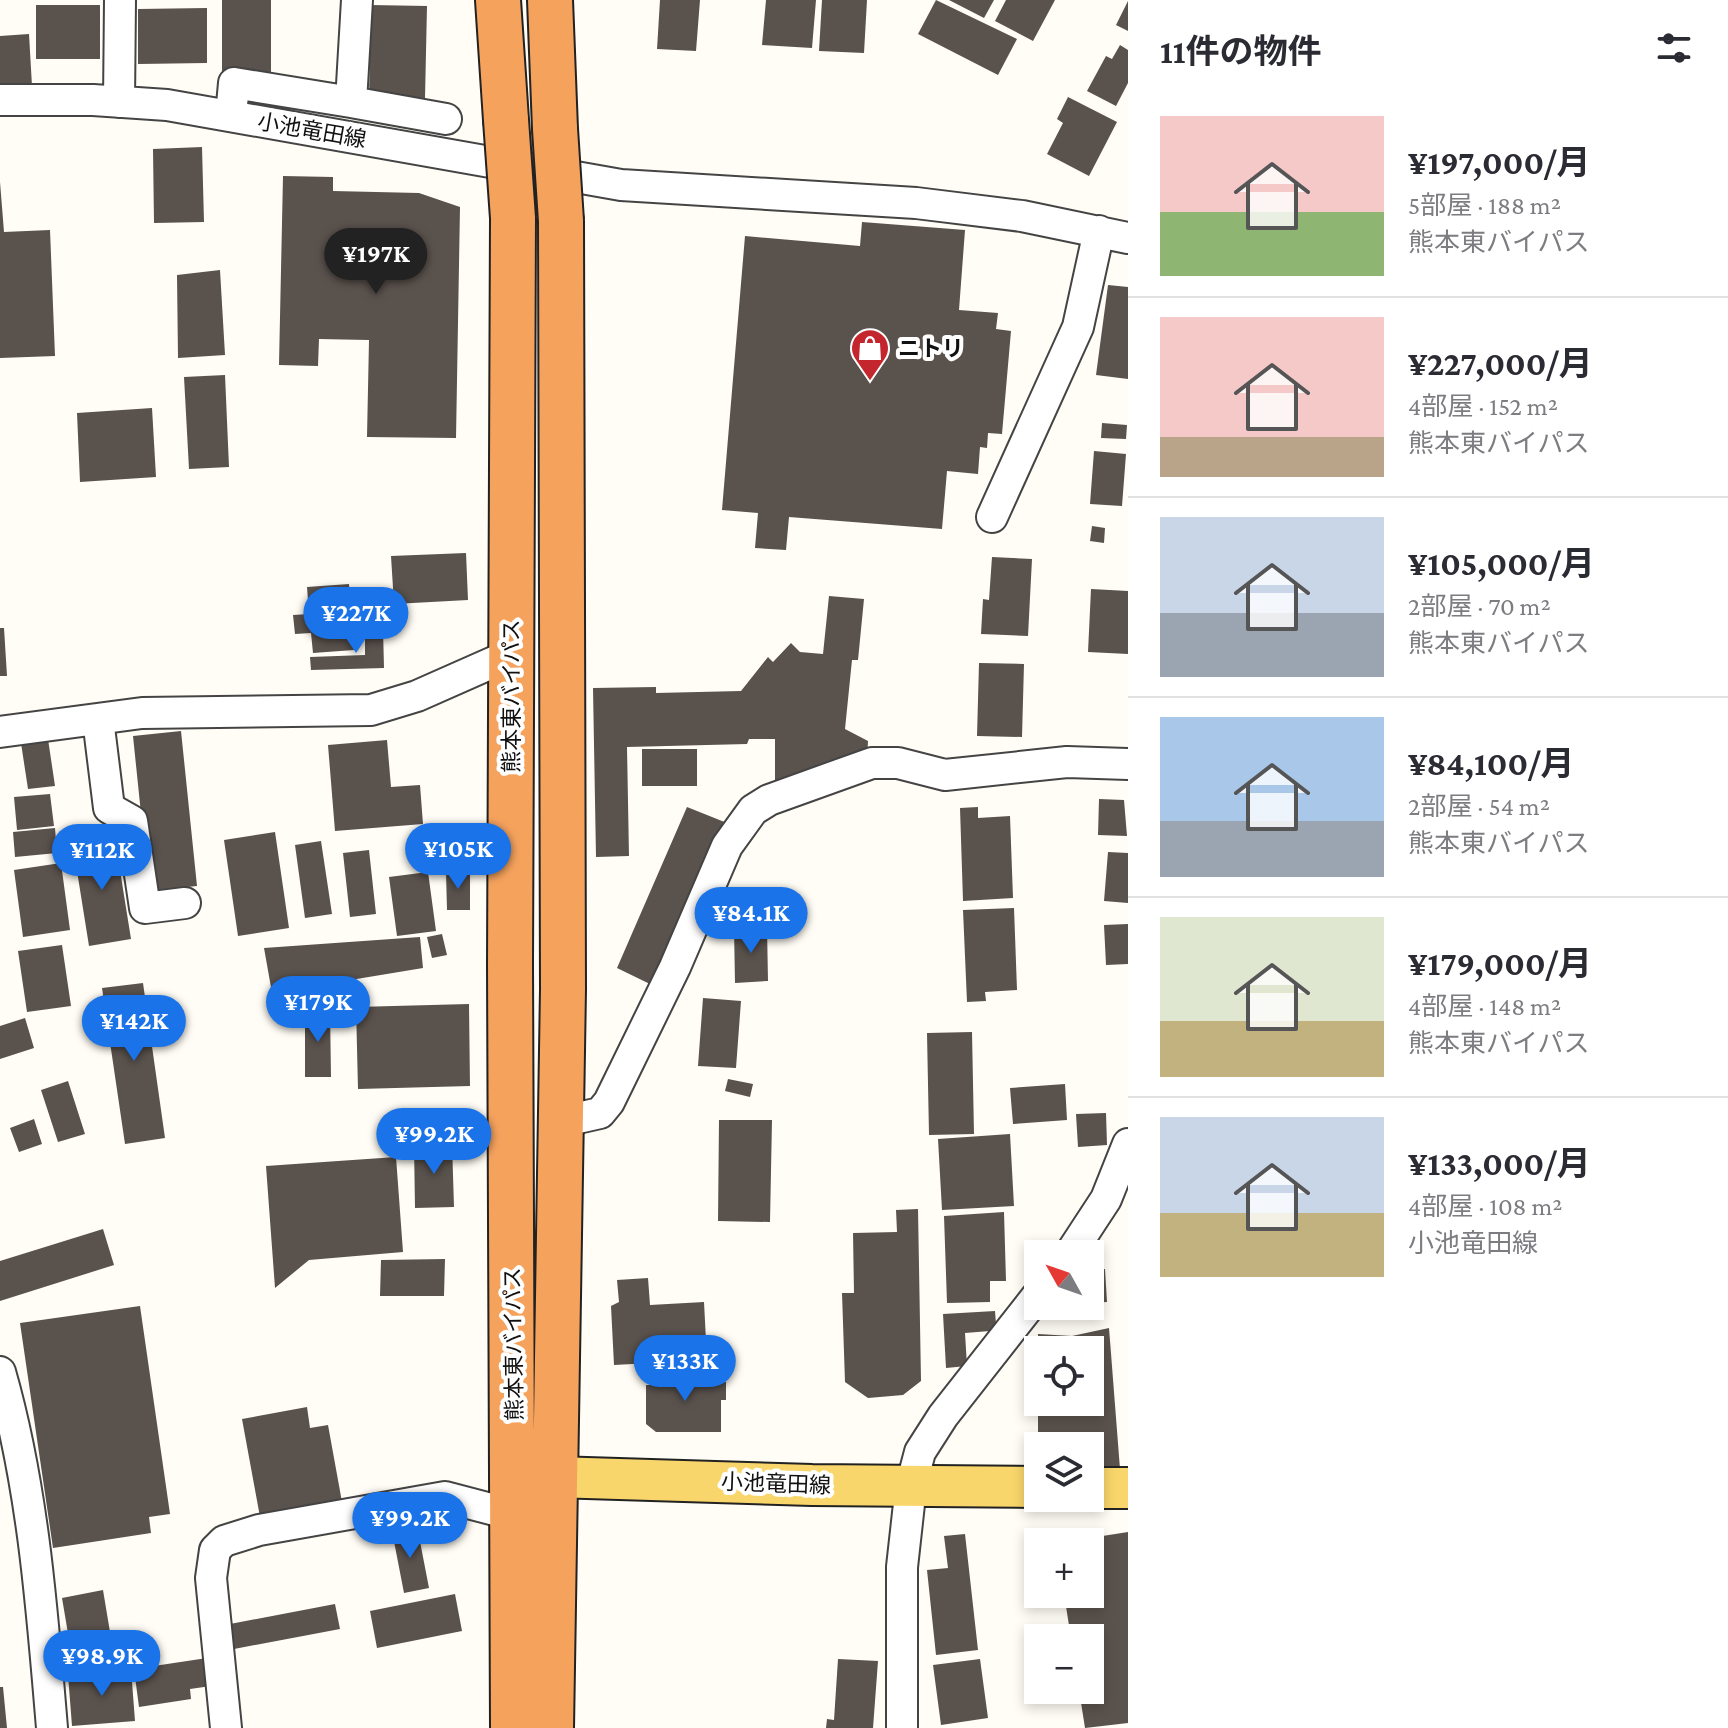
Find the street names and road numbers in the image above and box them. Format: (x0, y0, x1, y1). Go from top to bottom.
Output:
street label: 小池竜田線 (256, 109, 368, 152)
street label: 熊本東バイパス (499, 619, 524, 773)
street label: 熊本東バイパス (500, 1267, 527, 1421)
street label: 小池竜田線 (721, 1469, 831, 1498)

